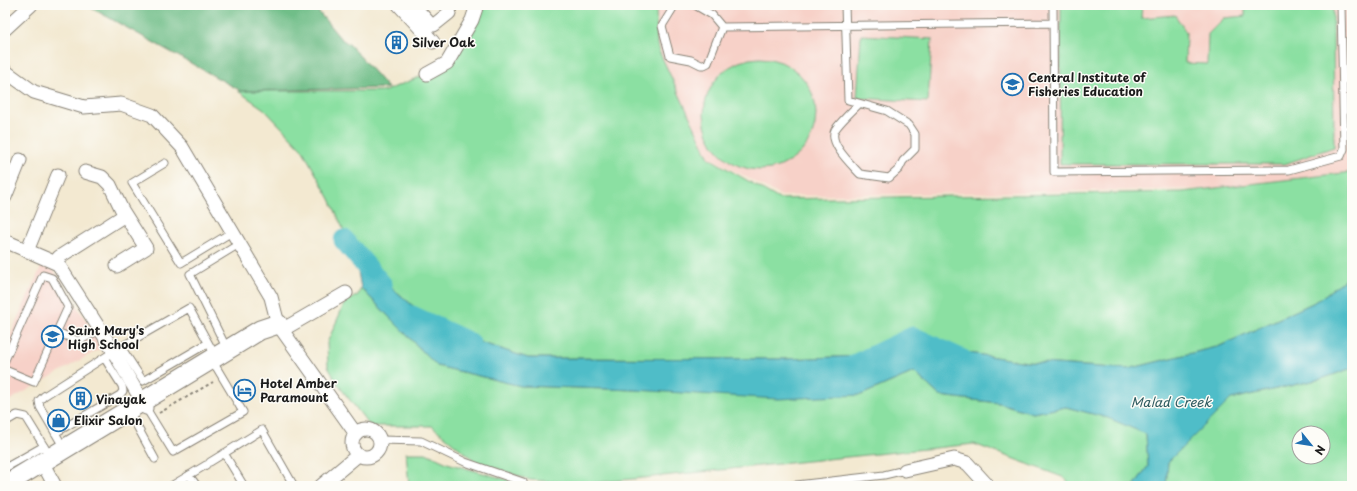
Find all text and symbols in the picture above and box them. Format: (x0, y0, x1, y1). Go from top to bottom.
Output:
building icon: Silver Oak (384, 29, 410, 55)
place label: Silver Oak (412, 33, 475, 51)
place label: Central Institute of Fisheries Education (1028, 68, 1147, 100)
school or university icon: Central Institute of Fisheries Education (999, 71, 1025, 97)
place label: Saint Mary's High School (68, 321, 145, 353)
school or university icon: Saint Mary's High School (40, 324, 66, 350)
place label: Hotel Amber Paramount (260, 374, 338, 406)
hotel icon: Hotel Amber Paramount (231, 377, 257, 403)
building icon: Vinayak (68, 386, 94, 412)
place label: Vinayak (96, 390, 146, 408)
water label: Malad Creek (1131, 392, 1212, 411)
shop icon: Elixir Salon (45, 407, 71, 433)
place label: Elixir Salon (74, 411, 142, 429)
north arrow (1291, 425, 1331, 465)
text: N (1310, 442, 1330, 459)

